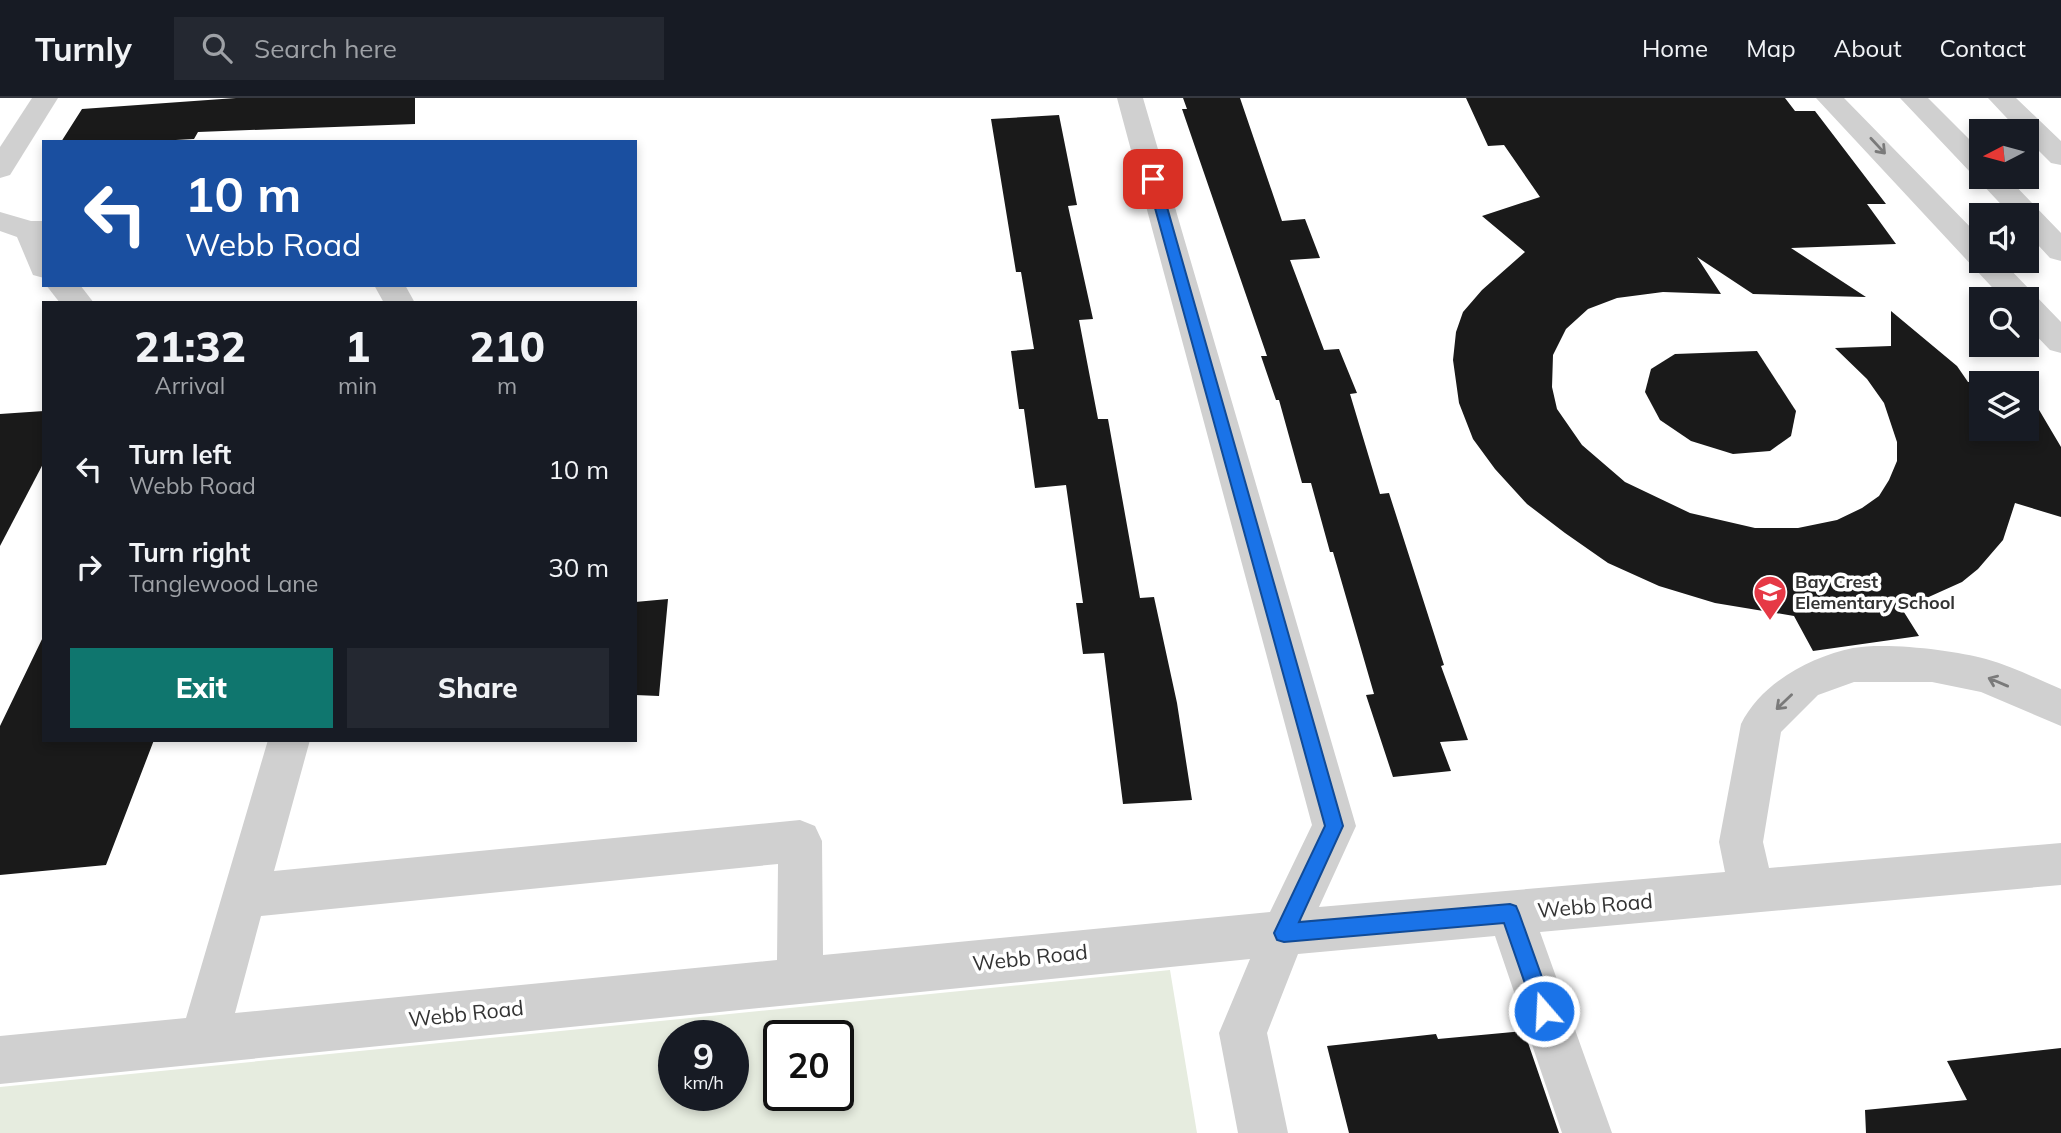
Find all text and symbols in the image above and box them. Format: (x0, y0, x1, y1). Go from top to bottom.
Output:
search box (174, 17, 664, 80)
text: Turnly (35, 28, 132, 69)
icon: search (198, 29, 236, 67)
text: Search here (254, 32, 397, 65)
text: Home (1642, 33, 1708, 63)
text: Map (1746, 33, 1796, 63)
text: About (1834, 33, 1902, 63)
text: Contact (1940, 33, 2026, 63)
north arrow (1969, 119, 2039, 189)
map controls (1969, 119, 2039, 441)
one-way arrow (1870, 137, 1886, 155)
pin (1123, 149, 1183, 209)
icon: arrive (1134, 160, 1172, 198)
text: 10 m (185, 163, 301, 224)
icon: left (70, 168, 161, 259)
button: sound (1969, 203, 2039, 273)
text: Webb Road (185, 224, 361, 264)
button: search (1969, 287, 2039, 357)
text: 21:32 (134, 320, 246, 373)
text: 1 (345, 320, 370, 373)
text: 210 (469, 320, 545, 373)
text: Arrival (155, 371, 225, 400)
text: min (338, 371, 377, 400)
text: m (497, 371, 517, 400)
button: layers (1969, 371, 2039, 441)
text: Turn left (129, 438, 231, 471)
icon: left (70, 450, 108, 488)
text: 10 m (548, 453, 609, 486)
text: Webb Road (129, 471, 256, 500)
text: Turn right (129, 536, 250, 569)
icon: right (70, 548, 108, 586)
text: 30 m (548, 551, 609, 584)
text: Tanglewood Lane (129, 569, 318, 598)
place label: Bay Crest Elementary School (1795, 570, 1955, 614)
school or university icon: Bay Crest Elementary School (1751, 573, 1789, 622)
button: Exit (70, 648, 333, 728)
button: Share (347, 648, 609, 728)
one-way arrow (1988, 674, 2009, 687)
one-way arrow (1776, 694, 1793, 711)
street label: Webb Road (1536, 887, 1654, 923)
street label: Webb Road (971, 938, 1089, 976)
position arrow (1507, 974, 1581, 1048)
street label: Webb Road (407, 994, 525, 1032)
speed limit sign: 20 (763, 1020, 854, 1111)
text: 9 (693, 1034, 714, 1078)
text: km/h (683, 1071, 724, 1094)

